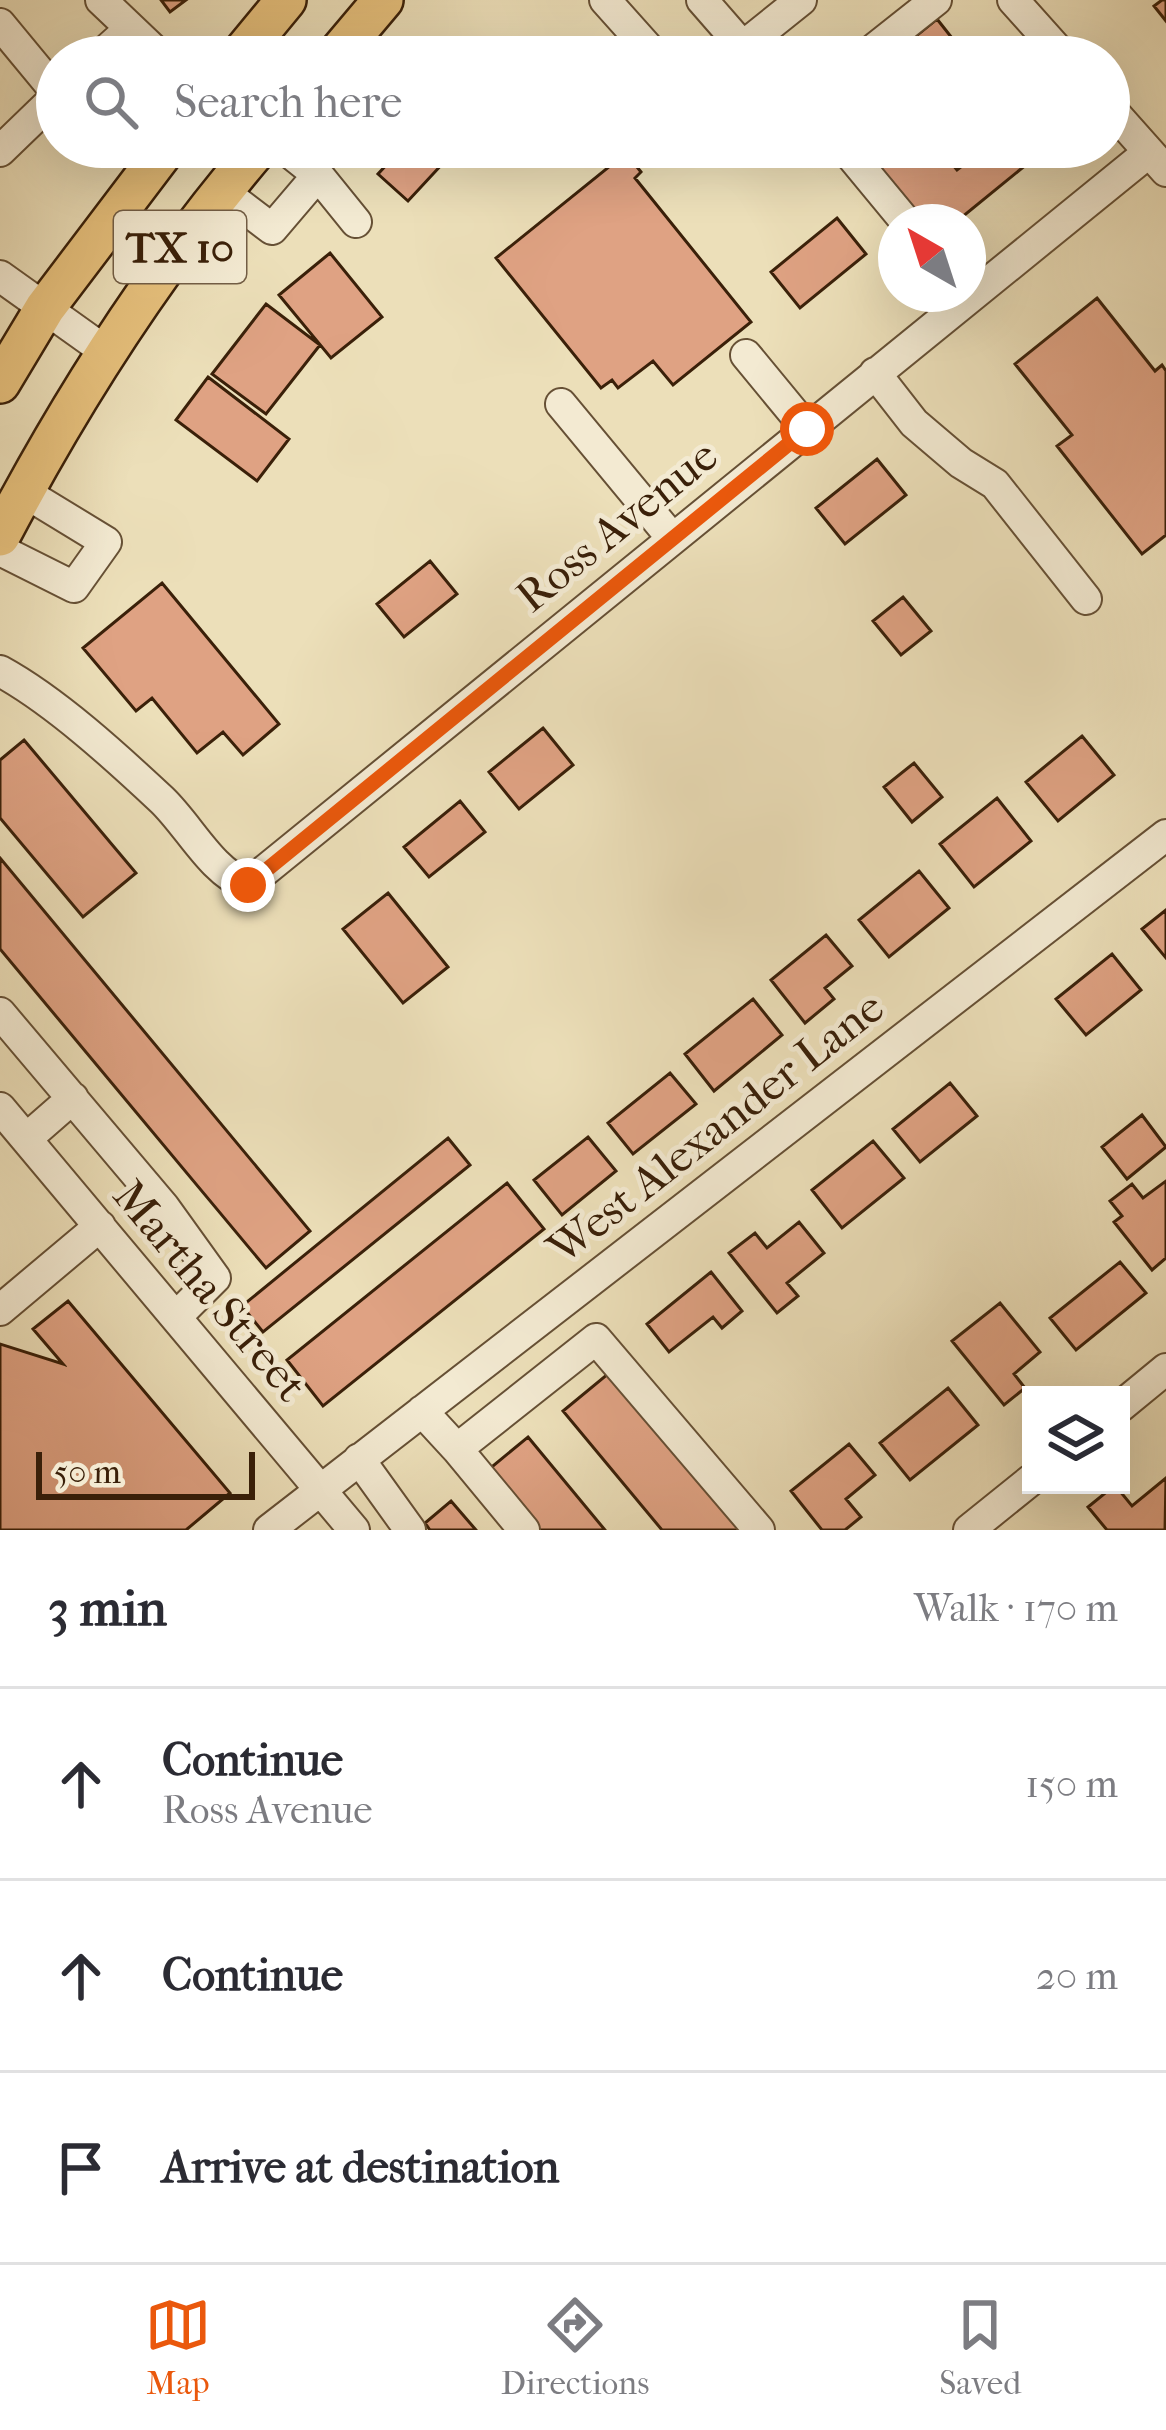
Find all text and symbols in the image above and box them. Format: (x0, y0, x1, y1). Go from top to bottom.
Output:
search box (36, 36, 1130, 168)
icon: search (78, 69, 144, 135)
text: Search here (174, 76, 402, 129)
north arrow (878, 204, 986, 312)
road number: TX 10 (114, 211, 246, 283)
route start (780, 402, 834, 456)
street label: Ross Avenue (506, 429, 728, 623)
route end (221, 858, 275, 912)
street label: West Alexander Lane (537, 981, 894, 1276)
street label: Martha Street (102, 1170, 318, 1412)
map controls (1022, 1386, 1130, 1494)
button: layers (1022, 1386, 1130, 1494)
scale bar (36, 1446, 255, 1499)
text: 50 m (54, 1453, 121, 1492)
text: 3 min (48, 1578, 167, 1638)
text: Walk · 170 m (914, 1585, 1118, 1631)
text: Continue (162, 1734, 343, 1787)
icon: ahead (48, 1751, 114, 1817)
text: 150 m (1025, 1761, 1118, 1807)
text: Ross Avenue (162, 1787, 373, 1833)
icon: ahead (48, 1943, 114, 2009)
text: Continue (162, 1949, 343, 2002)
text: 20 m (1036, 1953, 1118, 1999)
icon: arrive (48, 2135, 114, 2201)
text: Arrive at destination (162, 2141, 559, 2194)
tab: Map (145, 2292, 211, 2403)
tab: Directions (501, 2292, 649, 2403)
tab: Saved (939, 2292, 1021, 2403)

